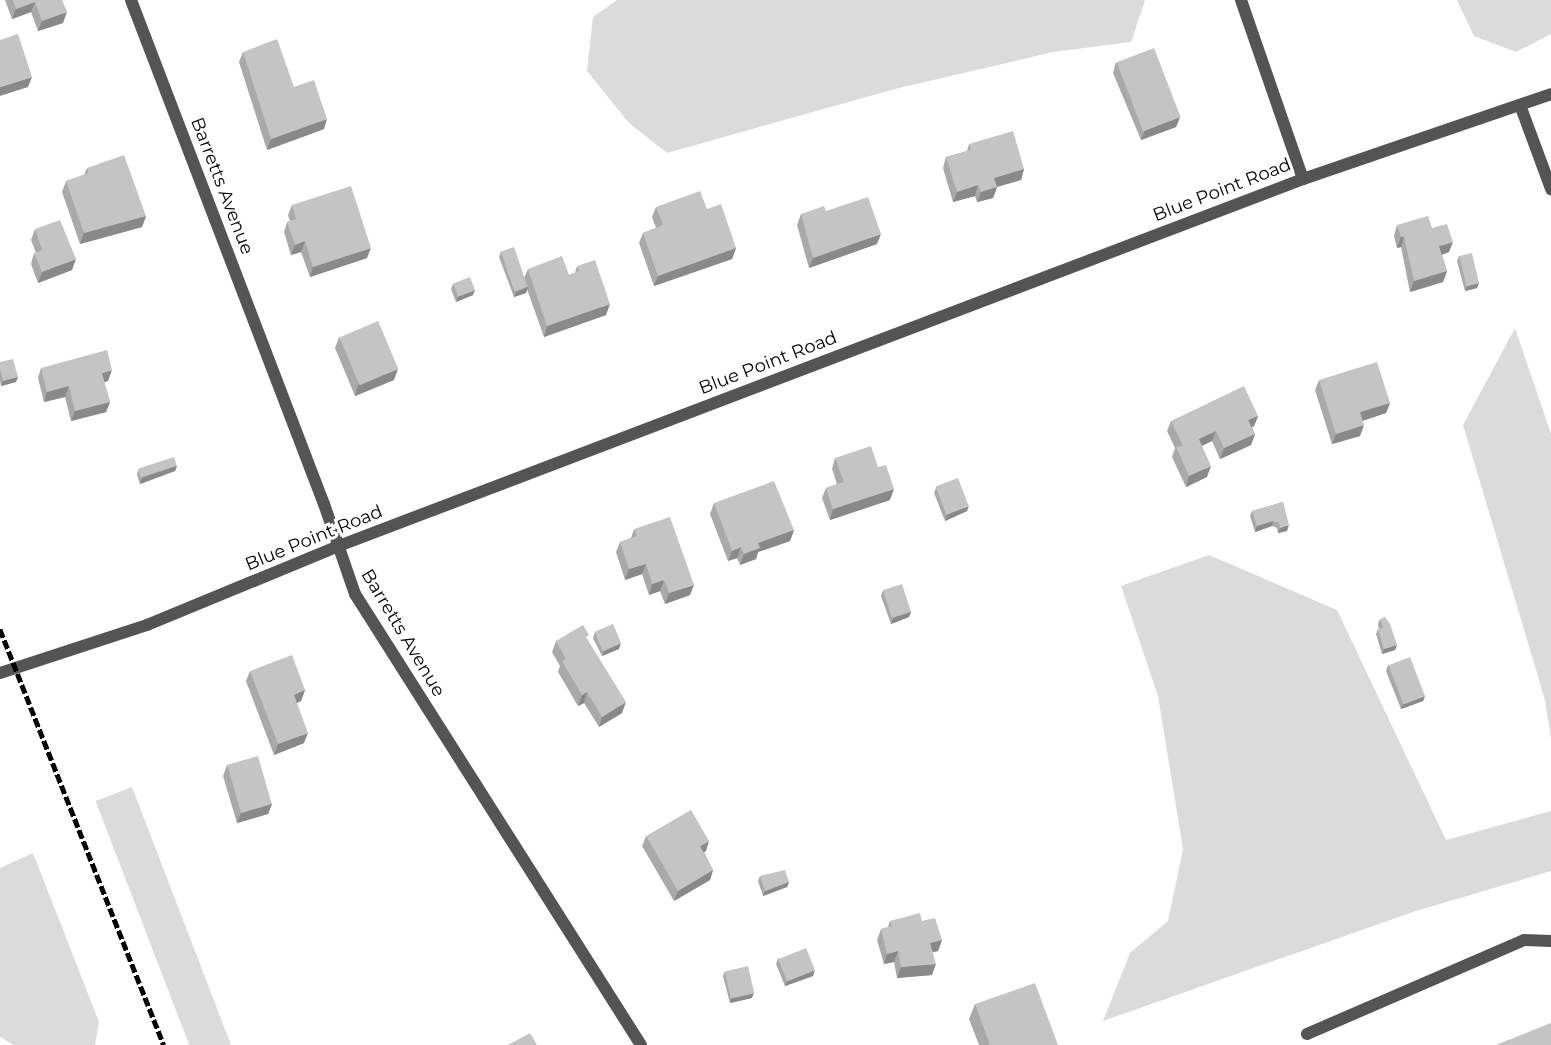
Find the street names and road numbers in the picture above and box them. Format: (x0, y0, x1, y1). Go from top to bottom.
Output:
street label: Barretts Avenue (186, 114, 258, 258)
street label: Blue Point Road (1150, 154, 1294, 226)
street label: Blue Point Road (696, 327, 840, 399)
street label: Blue Point Road (242, 501, 386, 575)
street label: Barretts Avenue (356, 565, 450, 701)

